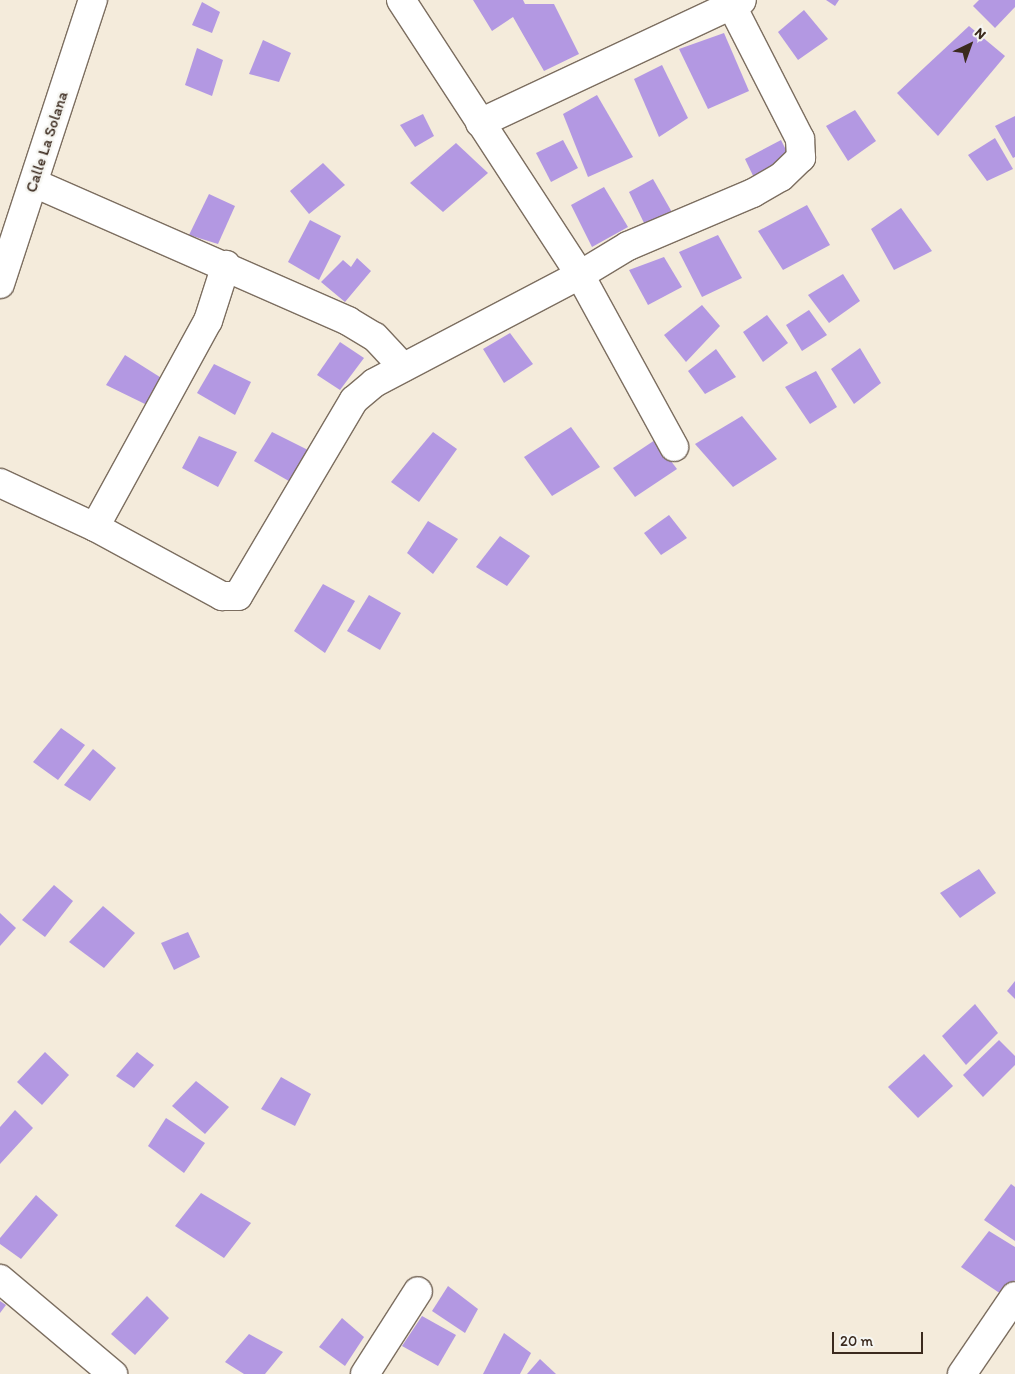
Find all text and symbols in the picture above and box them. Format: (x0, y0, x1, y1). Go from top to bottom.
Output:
north arrow (945, 20, 995, 70)
text: N (971, 24, 990, 43)
street label: Calle La Solana (22, 89, 72, 195)
scale bar (835, 1322, 926, 1354)
text: 20 m (840, 1332, 873, 1350)

